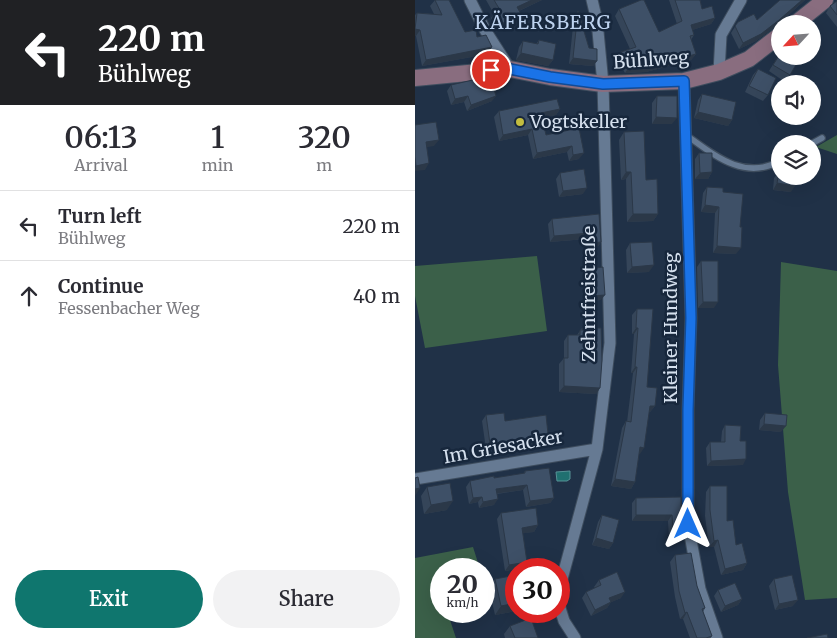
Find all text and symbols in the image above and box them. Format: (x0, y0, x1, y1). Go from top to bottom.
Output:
district label: KÄFERSBERG (475, 10, 611, 34)
north arrow (771, 15, 821, 65)
map controls (771, 15, 821, 185)
text: 220 m (98, 17, 205, 61)
icon: left (15, 20, 80, 85)
street label: Bühlweg (612, 45, 690, 74)
pin (470, 49, 512, 91)
icon: arrive (477, 56, 505, 84)
text: Bühlweg (98, 60, 191, 88)
button: sound (771, 75, 821, 125)
place label: Vogtskeller (529, 110, 627, 133)
marker: Vogtskeller (514, 116, 526, 128)
text: 06:13 (64, 118, 138, 156)
text: 1 (211, 118, 225, 156)
text: 320 (298, 118, 351, 156)
button: layers (771, 135, 821, 185)
text: Arrival (74, 155, 128, 175)
text: min (202, 155, 233, 175)
text: m (316, 155, 332, 175)
text: Turn left (58, 204, 142, 228)
icon: left (15, 212, 43, 240)
text: 220 m (343, 214, 400, 238)
street label: Zehntfreistraße (577, 226, 600, 362)
text: Bühlweg (58, 228, 125, 248)
street label: Kleiner Hundweg (659, 252, 682, 404)
text: Continue (58, 274, 144, 298)
icon: ahead (15, 282, 43, 310)
text: 40 m (353, 284, 400, 308)
text: Fessenbacher Weg (58, 298, 200, 318)
street label: Im Griesacker (441, 425, 564, 468)
position arrow (661, 497, 713, 549)
speed limit sign: 30 (505, 558, 570, 623)
text: 20 (447, 568, 478, 600)
button: Exit (15, 570, 203, 628)
button: Share (213, 570, 400, 628)
text: km/h (447, 595, 478, 610)

